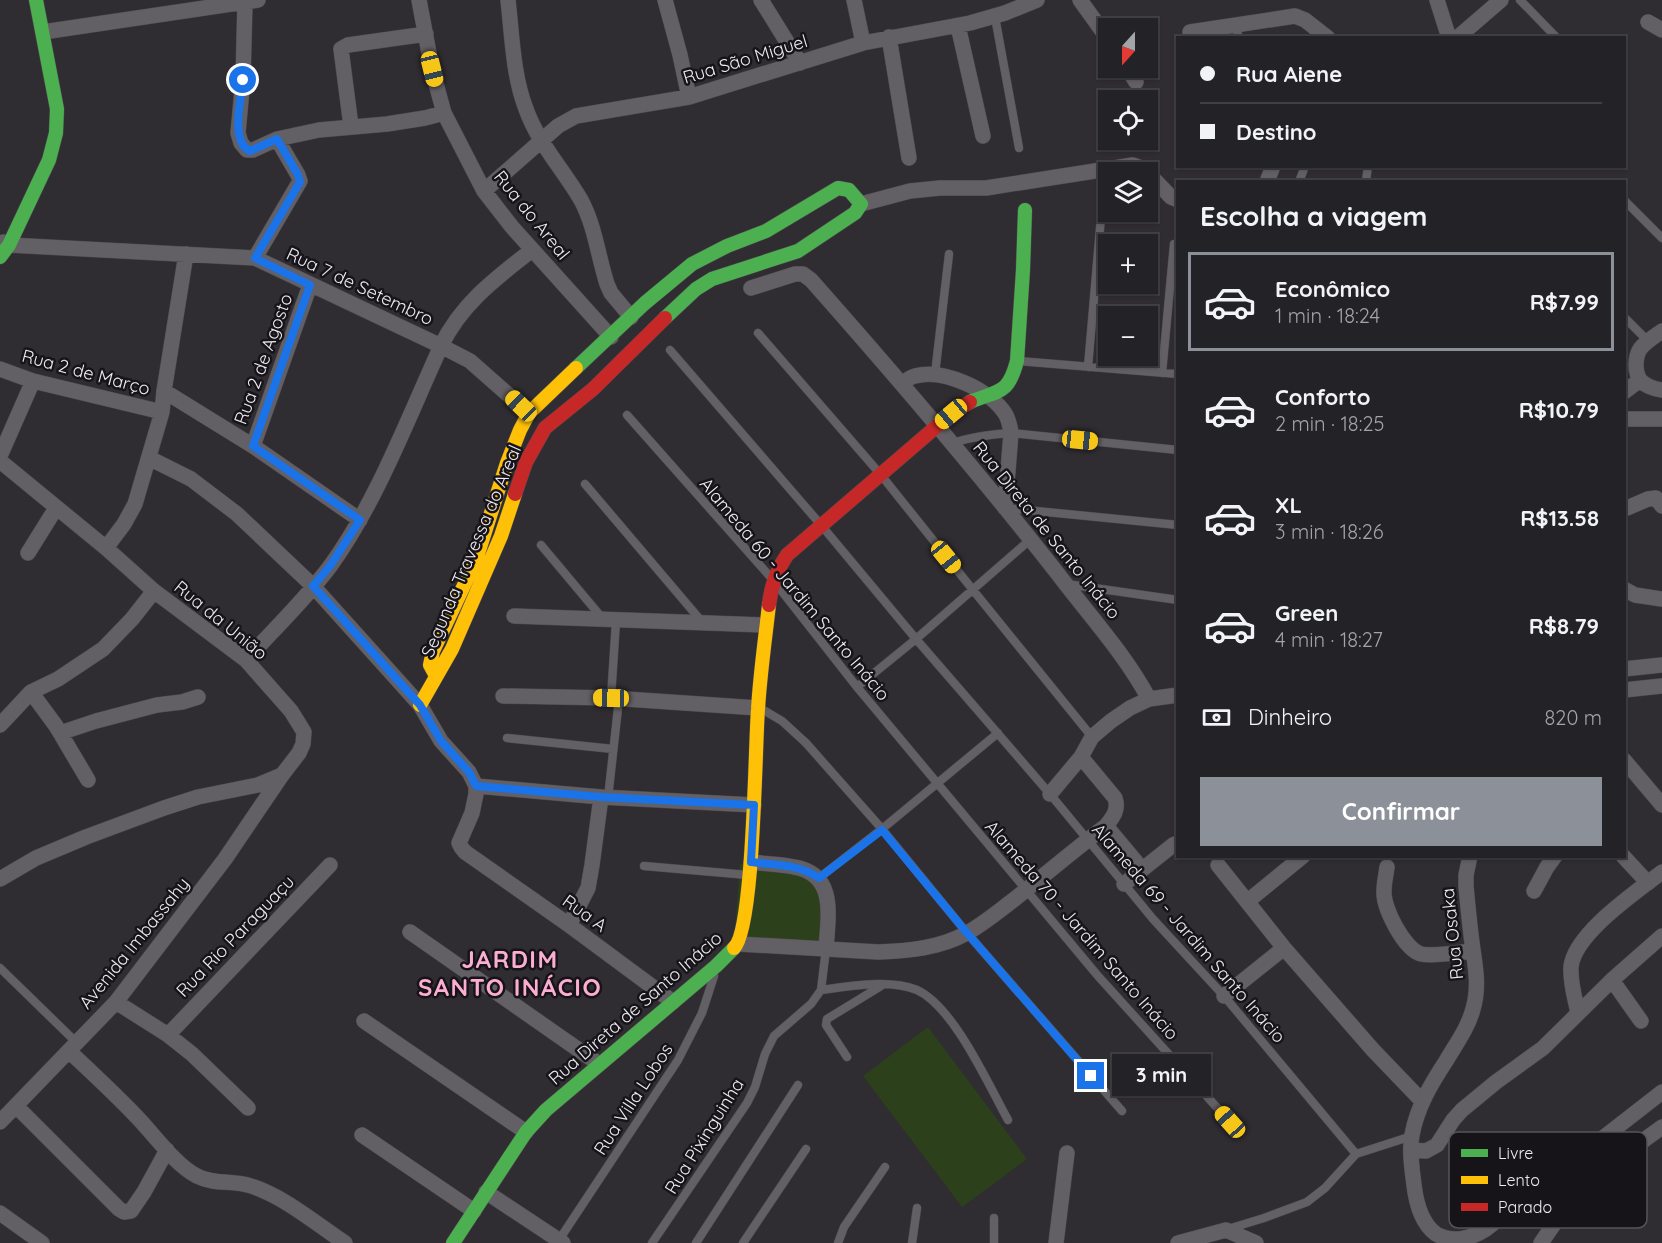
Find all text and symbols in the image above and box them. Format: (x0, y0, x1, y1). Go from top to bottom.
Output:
north arrow (1098, 18, 1158, 78)
map controls (1098, 18, 1158, 366)
street label: Rua São Miguel (680, 29, 810, 89)
car (419, 49, 445, 89)
text: Rua Aiene (1236, 60, 1342, 88)
route start (229, 66, 256, 93)
button: locate (1098, 90, 1158, 150)
text: Destino (1236, 118, 1317, 146)
button: layers (1098, 162, 1158, 222)
street label: Rua do Areal (489, 166, 575, 264)
text: Escolha a viagem (1200, 199, 1428, 233)
button: + (1098, 234, 1158, 294)
street label: Rua 7 de Setembro (283, 242, 437, 330)
icon: car (1203, 275, 1257, 329)
text: Econômico (1275, 275, 1390, 303)
text: R$7.99 (1530, 288, 1599, 316)
street label: Rua 2 de Agosto (229, 290, 297, 428)
text: 1 min · 18:24 (1275, 303, 1380, 328)
button: − (1098, 306, 1158, 366)
street label: Rua 2 de Março (19, 344, 153, 400)
icon: car (1203, 383, 1257, 437)
text: Conforto (1275, 383, 1370, 411)
car (502, 387, 540, 425)
car (931, 396, 971, 432)
text: R$10.79 (1519, 396, 1599, 424)
text: 2 min · 18:25 (1275, 411, 1384, 436)
car (1061, 429, 1099, 451)
street label: Rua Direta de Santo Inácio (968, 436, 1126, 624)
street label: Segunda Travessa do Areal (416, 441, 526, 661)
street label: Alameda 60 - Jardim Santo Inácio (695, 473, 895, 705)
icon: car (1203, 491, 1257, 545)
text: XL (1275, 491, 1302, 519)
text: R$13.58 (1520, 504, 1599, 532)
text: 3 min · 18:26 (1275, 519, 1384, 544)
car (928, 537, 964, 577)
street label: Rua da União (170, 575, 272, 665)
icon: car (1203, 599, 1257, 653)
text: Green (1275, 599, 1338, 627)
text: R$8.79 (1529, 612, 1599, 640)
text: 4 min · 18:27 (1275, 627, 1383, 652)
car (593, 689, 629, 707)
icon: cash (1200, 701, 1233, 734)
text: Dinheiro (1248, 703, 1332, 731)
text: 820 m (1545, 705, 1602, 730)
button: Confirmar (1200, 777, 1602, 846)
street label: Alameda 70 - Jardim Santo Inácio (980, 815, 1184, 1045)
street label: Alameda 69 - Jardim Santo Inácio (1087, 818, 1291, 1048)
street label: Rua Rio Paraguaçu (171, 870, 299, 1002)
street label: Avenida Imbassahy (74, 873, 194, 1013)
street label: Rua Osaka (1436, 887, 1468, 981)
street label: Rua A (558, 889, 612, 937)
street label: Rua Direta de Santo Inácio (544, 926, 726, 1090)
district label: JARDIM SANTO INÁCIO (418, 944, 602, 1002)
street label: Rua Villa Lobos (588, 1039, 678, 1159)
callout: 3 min (1112, 1055, 1211, 1097)
route end (1077, 1062, 1104, 1089)
text: 3 min (1136, 1062, 1187, 1087)
street label: Rua Pixinguinha (659, 1074, 749, 1198)
car (1211, 1103, 1249, 1141)
legend (1449, 1132, 1647, 1228)
text: Livre (1498, 1143, 1533, 1163)
text: Lento (1498, 1170, 1540, 1190)
text: Parado (1498, 1197, 1552, 1217)

